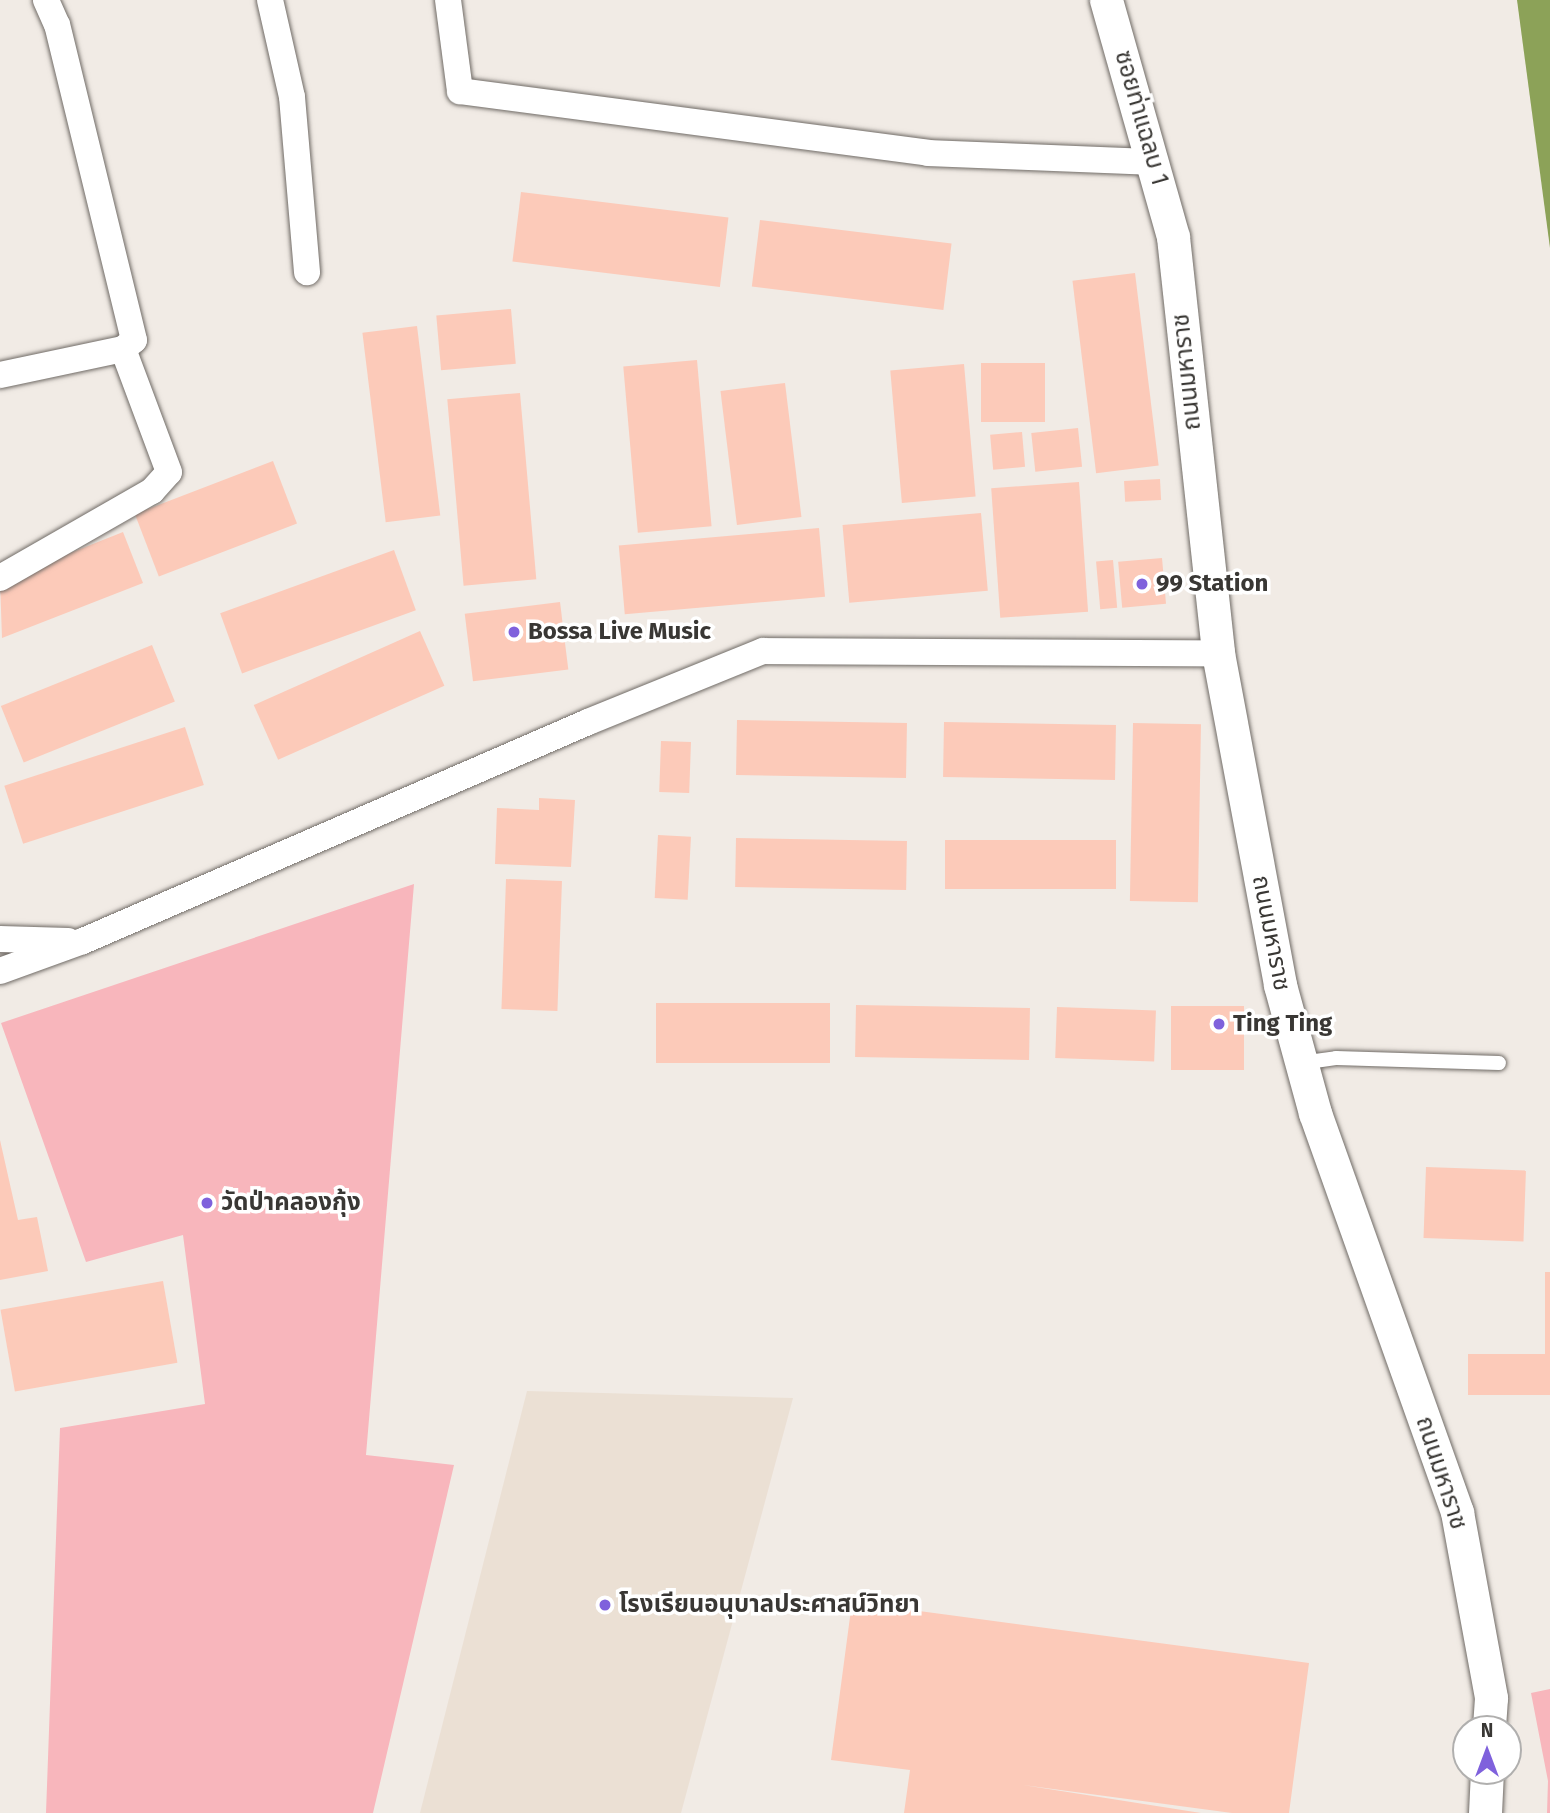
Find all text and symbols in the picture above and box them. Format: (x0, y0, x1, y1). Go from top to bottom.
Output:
street label: ซอยท่าแฉลบ 1 (1108, 47, 1174, 189)
street label: ถนนมหาราช (1167, 312, 1207, 432)
place label: 99 Station (1156, 570, 1268, 598)
marker: 99 Station (1134, 576, 1150, 592)
place label: Bossa Live Music (528, 618, 711, 646)
marker: Bossa Live Music (506, 624, 522, 640)
street label: ถนนมหาราช (1246, 873, 1296, 993)
place label: Ting Ting (1233, 1010, 1332, 1038)
marker: Ting Ting (1211, 1016, 1227, 1032)
place label: วัดป่าคลองกุ้ง (221, 1189, 361, 1217)
marker: วัดป่าคลองกุ้ง (199, 1195, 215, 1211)
street label: ถนนมหาราช (1409, 1413, 1473, 1533)
place label: โรงเรียนอนุบาลประศาสน์วิทยา (619, 1591, 920, 1619)
marker: โรงเรียนอนุบาลประศาสน์วิทยา (597, 1597, 613, 1613)
north arrow (1452, 1715, 1522, 1785)
text: N (1481, 1719, 1493, 1742)

